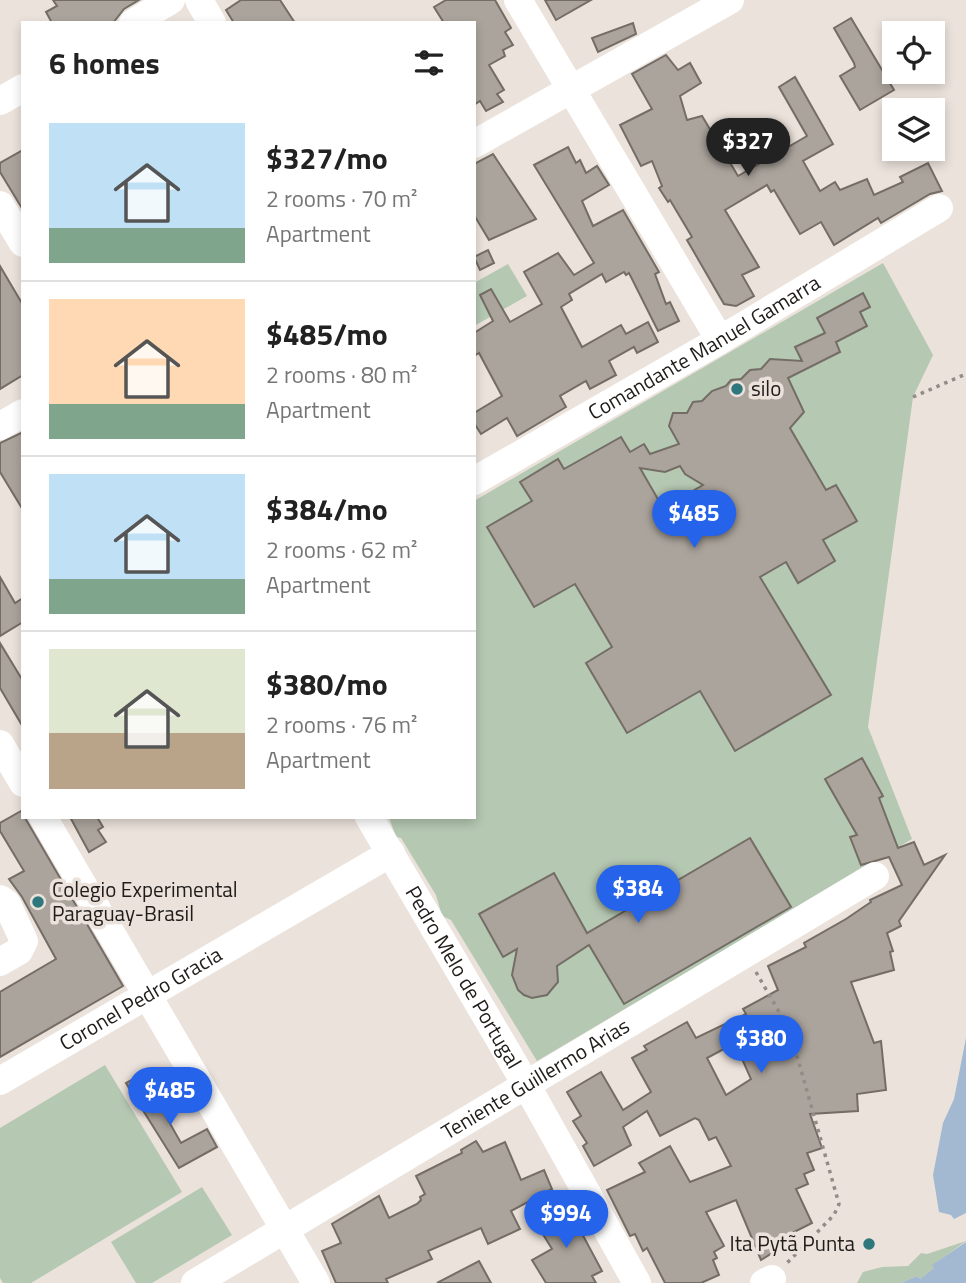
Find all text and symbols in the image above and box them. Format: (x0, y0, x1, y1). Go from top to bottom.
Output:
map controls (882, 21, 945, 161)
button: locate (882, 21, 945, 84)
text: 6 homes (49, 40, 160, 86)
icon: filters (410, 44, 448, 82)
button: layers (882, 98, 945, 161)
pin: $327 (707, 118, 789, 178)
text: $327 (722, 123, 774, 158)
text: $327/mo (266, 135, 388, 181)
icon: home (105, 151, 189, 235)
text: 2 rooms · 70 m² (266, 181, 417, 216)
text: Apartment (266, 216, 371, 251)
street label: Comandante Manuel Gamarra (582, 266, 826, 428)
text: $485/mo (266, 311, 388, 357)
icon: home (105, 327, 189, 411)
text: 2 rooms · 80 m² (266, 357, 417, 392)
place label: silo (751, 372, 781, 404)
marker: silo (729, 381, 745, 397)
text: Apartment (266, 392, 371, 427)
text: $384/mo (266, 486, 388, 532)
pin: $485 (653, 490, 735, 550)
text: $485 (668, 495, 720, 530)
icon: home (105, 502, 189, 586)
text: 2 rooms · 62 m² (266, 532, 417, 567)
text: Apartment (266, 567, 371, 602)
text: $380/mo (266, 661, 388, 707)
icon: home (105, 677, 189, 761)
text: 2 rooms · 76 m² (266, 707, 417, 742)
text: Apartment (266, 742, 371, 777)
pin: $384 (597, 866, 679, 925)
text: $384 (612, 870, 664, 905)
place label: Colegio Experimental Paraguay-Brasil (52, 873, 238, 929)
street label: Pedro Melo de Portugal (398, 879, 530, 1074)
marker: Colegio Experimental Paraguay-Brasil (30, 894, 46, 910)
street label: Coronel Pedro Gracia (53, 938, 228, 1058)
street label: Teniente Guillermo Arias (435, 1009, 635, 1147)
pin: $380 (720, 1016, 802, 1075)
text: $380 (735, 1020, 787, 1055)
pin: $485 (129, 1068, 211, 1127)
text: $485 (144, 1072, 196, 1107)
pin: $994 (525, 1190, 607, 1250)
text: $994 (540, 1195, 592, 1230)
place label: Ita Pytã Punta (730, 1227, 855, 1259)
marker: Ita Pytã Punta (861, 1236, 877, 1252)

